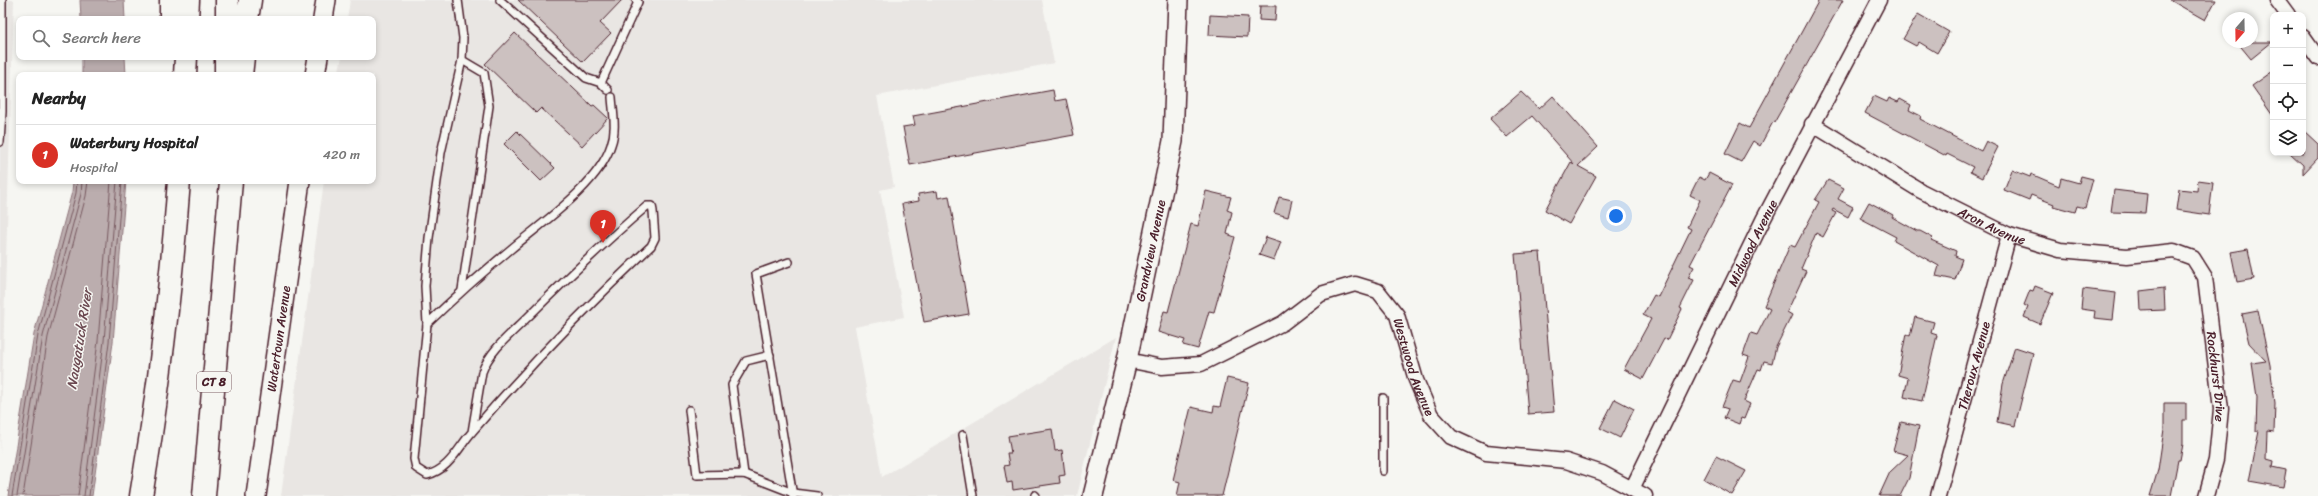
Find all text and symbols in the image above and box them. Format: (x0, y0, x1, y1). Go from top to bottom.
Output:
north arrow (2222, 12, 2258, 48)
map controls (2270, 12, 2306, 156)
button: + (2270, 12, 2306, 48)
search box (16, 16, 376, 60)
text: Search here (62, 25, 141, 51)
icon: search (30, 27, 52, 49)
button: − (2270, 48, 2306, 84)
text: Nearby (32, 83, 86, 113)
button: locate (2270, 84, 2306, 120)
button: layers (2270, 120, 2306, 156)
text: Waterbury Hospital (70, 130, 198, 156)
text: 1 (42, 143, 48, 166)
text: 420 m (323, 143, 360, 166)
text: Hospital (70, 156, 118, 179)
street label: Midwood Avenue (1721, 195, 1784, 291)
street label: Grandview Avenue (1129, 198, 1172, 304)
street label: Aron Avenue (1953, 200, 2029, 251)
your location (1606, 206, 1626, 226)
pin: 1 (590, 210, 616, 243)
street label: Watertown Avenue (260, 284, 297, 393)
water label: Naugatuck River (59, 285, 100, 391)
street label: Westwood Avenue (1386, 315, 1441, 420)
street label: Theroux Avenue (1951, 319, 1997, 413)
street label: Rockhurst Drive (2200, 330, 2232, 423)
road number: CT 8 (197, 372, 231, 392)

